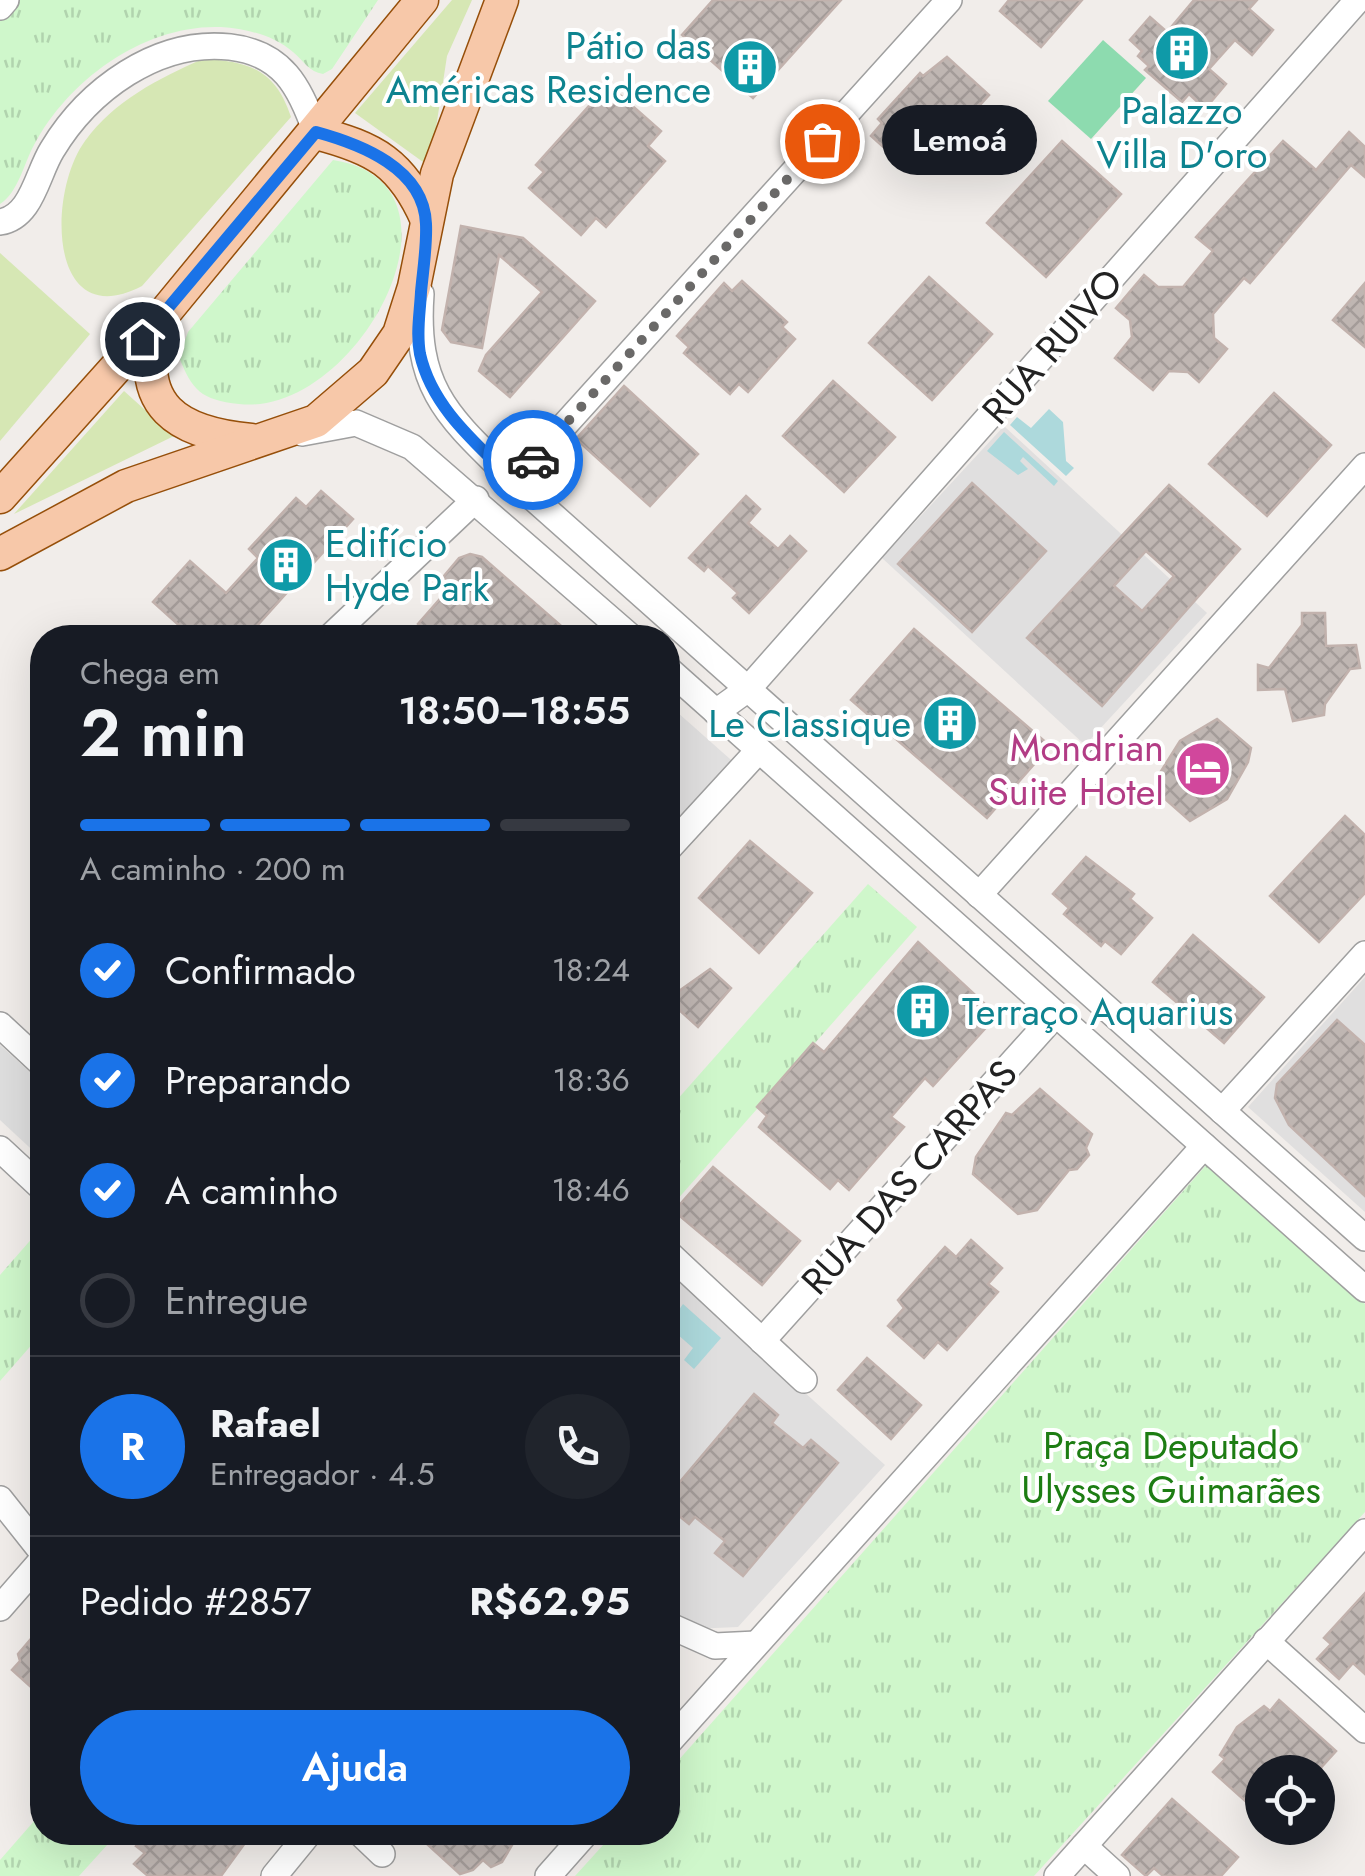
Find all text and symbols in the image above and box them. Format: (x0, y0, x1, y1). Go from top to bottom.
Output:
place label: Pátio das Américas Residence (386, 18, 711, 117)
building icon: Palazzo Villa D'oro (1152, 23, 1212, 83)
building icon: Pátio das Américas Residence (720, 37, 780, 97)
place label: Palazzo Villa D'oro (1097, 83, 1267, 182)
pin (780, 99, 865, 184)
callout: Lemoá (882, 106, 1037, 176)
icon: bag (795, 114, 850, 169)
text: Lemoá (912, 117, 1007, 163)
street label: RUA RUIVO (969, 256, 1135, 436)
pin (100, 297, 185, 382)
icon: home (115, 312, 170, 367)
courier (483, 410, 583, 510)
icon: car (506, 433, 561, 488)
place label: Edifício Hyde Park (325, 516, 490, 615)
building icon: Edifício Hyde Park (256, 535, 316, 595)
text: Chega em (80, 650, 220, 696)
text: 18:50–18:55 (399, 683, 630, 738)
text: 2 min (80, 686, 247, 780)
building icon: Le Classique (920, 693, 980, 753)
place label: Le Classique (708, 696, 911, 751)
place label: Mondrian Suite Hotel (988, 720, 1164, 819)
hotel icon: Mondrian Suite Hotel (1173, 739, 1233, 799)
text: A caminho · 200 m (80, 846, 346, 892)
icon: check (80, 943, 135, 998)
text: Confirmado (165, 943, 356, 998)
text: 18:24 (552, 947, 630, 993)
building icon: Terraço Aquarius (893, 981, 953, 1041)
place label: Terraço Aquarius (962, 984, 1233, 1039)
street label: RUA DAS CARPAS (788, 1047, 1030, 1307)
icon: check (80, 1053, 135, 1108)
text: Preparando (165, 1053, 351, 1108)
text: 18:36 (553, 1057, 630, 1103)
icon: check (80, 1163, 135, 1218)
text: A caminho (165, 1163, 338, 1218)
text: 18:46 (551, 1167, 630, 1213)
text: Entregue (165, 1273, 308, 1328)
button: phone (525, 1394, 630, 1499)
text: Rafael (210, 1396, 321, 1451)
park label: Praça Deputado Ulysses Guimarães (1021, 1418, 1321, 1517)
text: R (120, 1419, 145, 1474)
text: Entregador · 4.5 (210, 1451, 434, 1497)
text: Pedido #2857 (80, 1574, 311, 1629)
text: R$62.95 (469, 1574, 630, 1629)
button: Ajuda (80, 1710, 630, 1825)
map controls (1245, 1755, 1335, 1845)
button: locate (1245, 1755, 1335, 1845)

